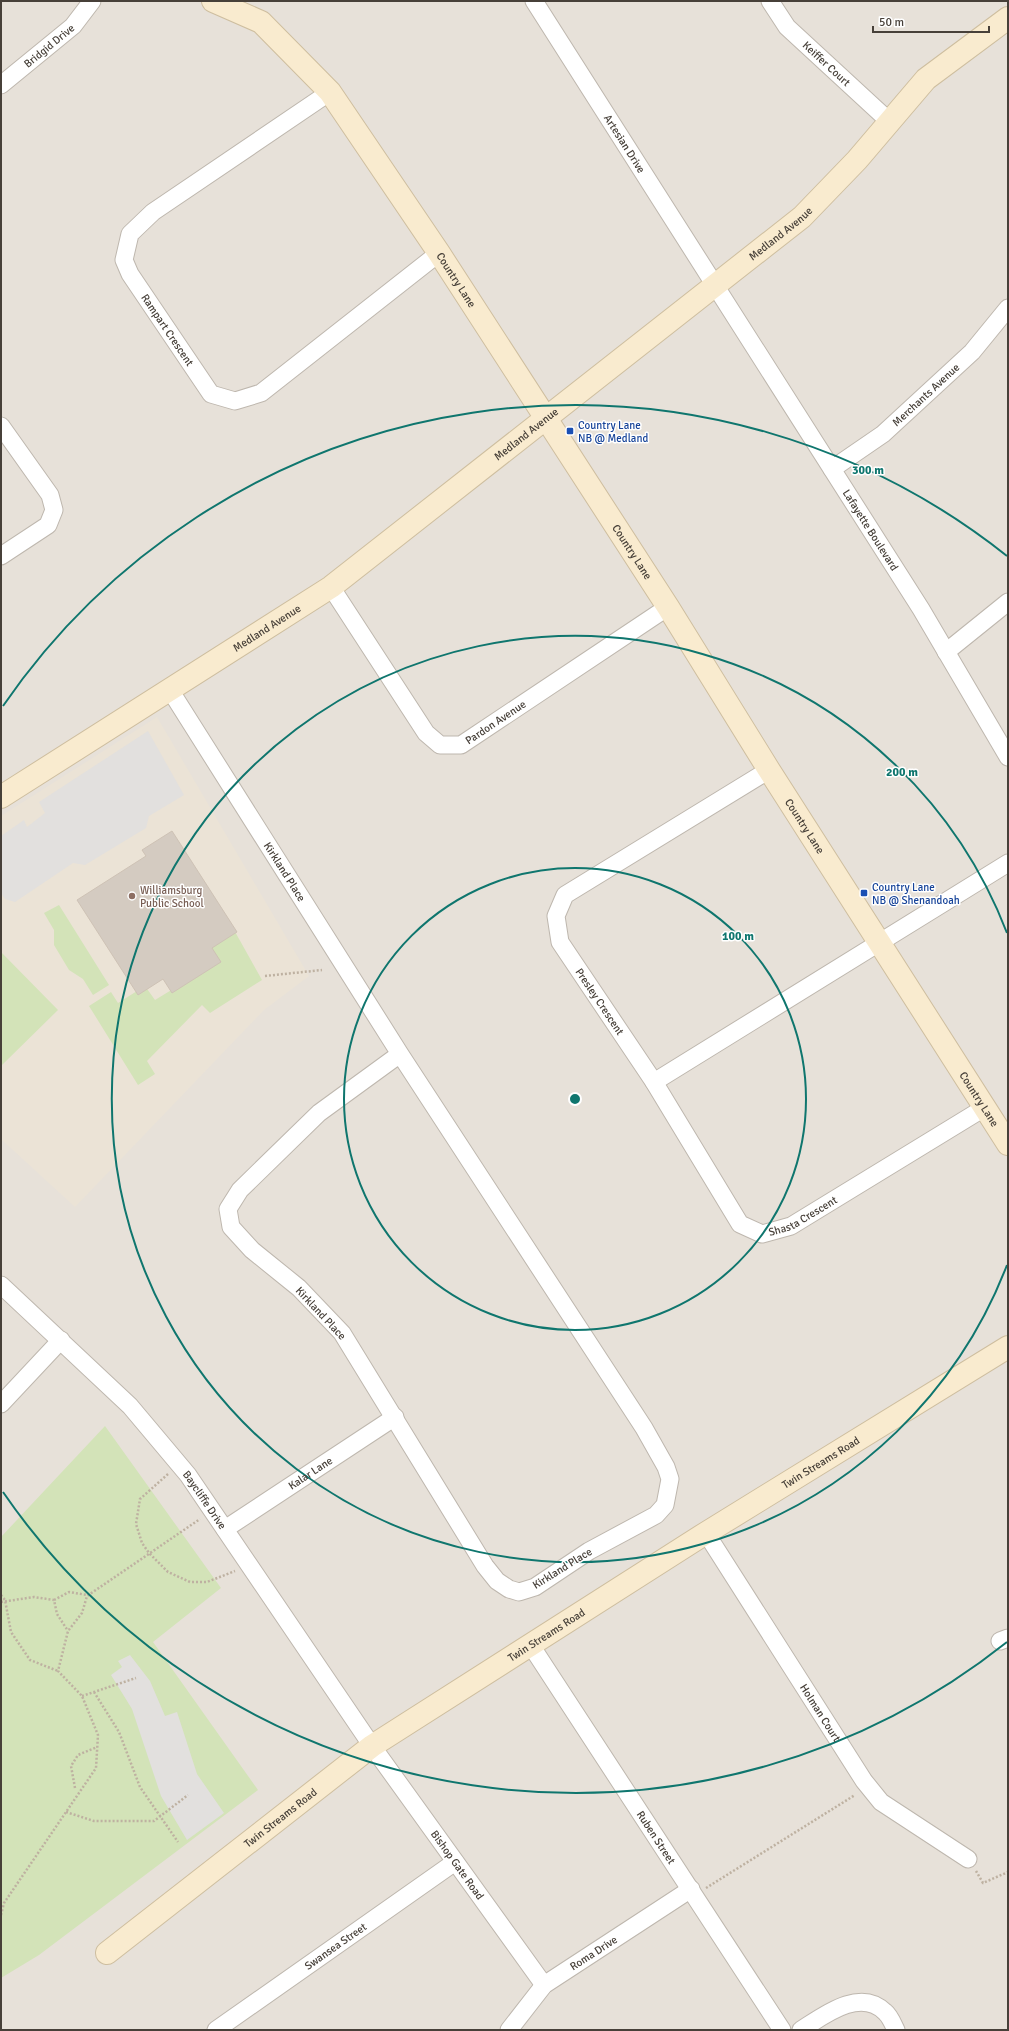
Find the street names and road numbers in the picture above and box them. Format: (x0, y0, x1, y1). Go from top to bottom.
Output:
street label: Bridgid Drive (21, 22, 77, 71)
street label: Keiffer Court (800, 39, 853, 89)
street label: Artesian Drive (601, 112, 648, 175)
street label: Medland Avenue (746, 204, 815, 263)
street label: Country Lane (433, 250, 478, 310)
street label: Rampart Crescent (138, 292, 196, 369)
street label: Merchants Avenue (890, 361, 962, 429)
street label: Medland Avenue (492, 405, 561, 463)
street label: Lafayette Boulevard (840, 487, 901, 573)
street label: Country Lane (609, 522, 654, 582)
street label: Medland Avenue (231, 602, 303, 655)
street label: Pardon Avenue (463, 698, 528, 747)
street label: Country Lane (782, 796, 827, 856)
street label: Kirkland Place (261, 840, 308, 904)
street label: Presley Crescent (572, 966, 627, 1038)
street label: Country Lane (956, 1069, 1001, 1129)
street label: Shasta Crescent (767, 1193, 840, 1239)
street label: Kirkland Place (293, 1284, 348, 1343)
street label: Twin Streams Road (780, 1434, 862, 1492)
street label: Kalar Lane (286, 1454, 335, 1493)
street label: Baycliffe Drive (180, 1468, 229, 1532)
street label: Kirkland Place (530, 1545, 594, 1592)
street label: Twin Streams Road (506, 1606, 588, 1665)
street label: Holman Court (797, 1682, 843, 1744)
street label: Twin Streams Road (242, 1785, 320, 1850)
street label: Ruben Street (634, 1809, 678, 1867)
street label: Bishop Gate Road (428, 1828, 487, 1902)
street label: Swansea Street (302, 1920, 369, 1973)
street label: Roma Drive (568, 1933, 620, 1973)

